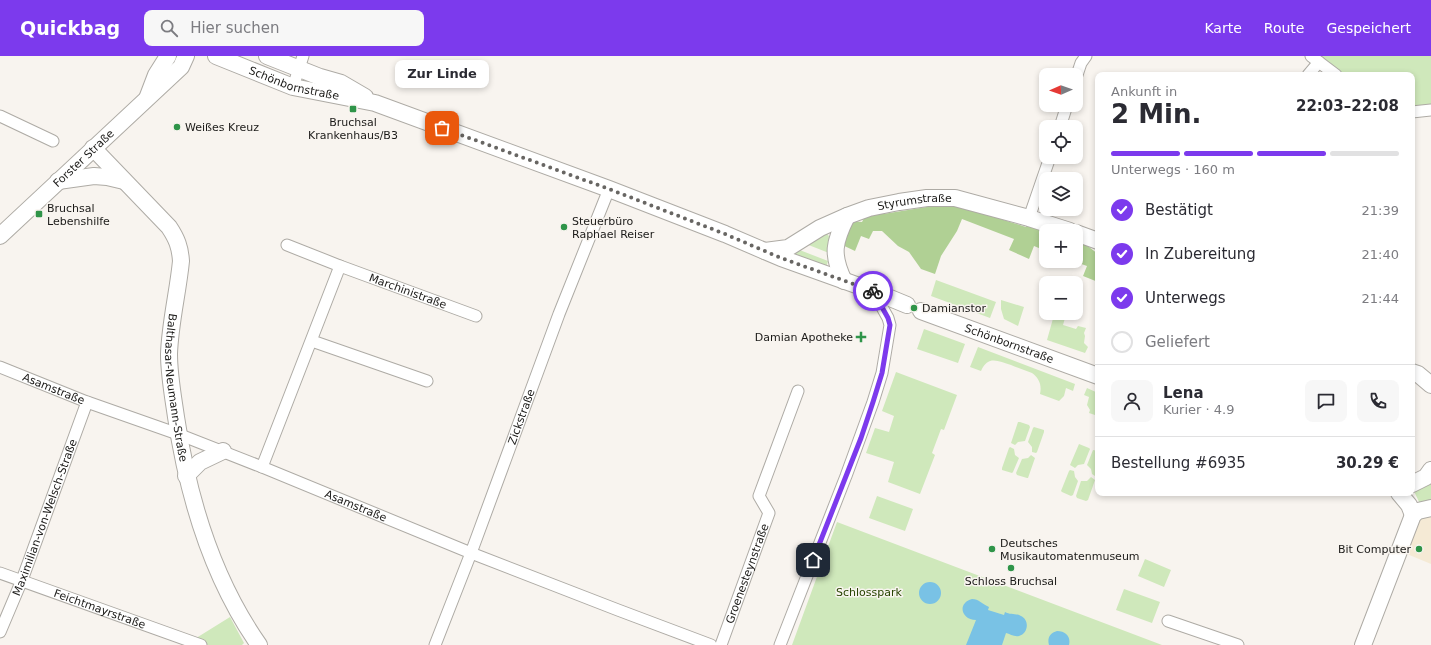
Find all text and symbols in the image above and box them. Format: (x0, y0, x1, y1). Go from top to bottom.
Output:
search box (144, 10, 424, 46)
text: Quickbag (20, 17, 120, 39)
icon: search (158, 17, 180, 39)
text: Hier suchen (190, 19, 280, 37)
text: Karte (1204, 20, 1242, 36)
text: Route (1264, 20, 1304, 36)
text: Gespeichert (1326, 20, 1411, 36)
callout: Zur Linde (395, 60, 489, 88)
street label: Schönbornstraße (247, 64, 340, 103)
text: Zur Linde (407, 66, 477, 81)
north arrow (1039, 68, 1083, 112)
map controls (1039, 68, 1083, 320)
text: Ankunft in (1111, 84, 1177, 99)
text: 22:03–22:08 (1296, 97, 1399, 115)
text: 2 Min. (1111, 99, 1201, 129)
marker: Bruchsal Krankenhaus/B3 (348, 104, 358, 114)
pin (425, 111, 459, 145)
place label: Bruchsal Krankenhaus/B3 (308, 116, 398, 142)
icon: bag (431, 117, 453, 139)
button: locate (1039, 120, 1083, 164)
place label: Weißes Kreuz (185, 121, 259, 134)
marker: Weißes Kreuz (172, 122, 182, 132)
street label: Forster Straße (51, 127, 117, 190)
text: Unterwegs · 160 m (1111, 162, 1235, 177)
button: layers (1039, 172, 1083, 216)
street label: Styrumstraße (876, 192, 952, 213)
icon: check (1111, 199, 1133, 221)
text: Bestätigt (1145, 201, 1213, 219)
place label: Bruchsal Lebenshilfe (47, 202, 110, 228)
text: 21:39 (1362, 203, 1399, 218)
marker: Bruchsal Lebenshilfe (34, 209, 44, 219)
place label: Steuerbüro Raphael Reiser (572, 215, 655, 241)
marker: Steuerbüro Raphael Reiser (559, 222, 569, 232)
button: + (1039, 224, 1083, 268)
icon: check (1111, 243, 1133, 265)
text: In Zubereitung (1145, 245, 1256, 263)
text: 21:40 (1362, 247, 1399, 262)
street label: Marchinistraße (367, 271, 449, 312)
courier (853, 271, 893, 311)
button: − (1039, 276, 1083, 320)
icon: bike (862, 280, 884, 302)
icon: check (1111, 287, 1133, 309)
text: Unterwegs (1145, 289, 1226, 307)
text: 21:44 (1362, 291, 1399, 306)
place label: Damianstor (922, 302, 986, 315)
marker: Damianstor (909, 303, 919, 313)
street label: Balthasar-Neumann-Straße (162, 313, 190, 463)
street label: Schönbornstraße (963, 322, 1056, 366)
place label: Damian Apotheke (755, 331, 853, 344)
marker: Damian Apotheke (856, 332, 866, 342)
text: Geliefert (1145, 333, 1210, 351)
street label: Asamstraße (21, 371, 87, 408)
button: person (1111, 380, 1153, 422)
button: chat (1305, 380, 1347, 422)
button: phone (1357, 380, 1399, 422)
text: Lena (1163, 384, 1204, 402)
street label: Zickstraße (506, 387, 538, 446)
text: Kurier · 4.9 (1163, 402, 1235, 417)
street label: Maximilian-von-Welsch-Straße (10, 437, 80, 598)
text: Bestellung #6935 (1111, 454, 1246, 472)
text: 30.29 € (1336, 454, 1399, 472)
street label: Asamstraße (323, 488, 389, 525)
street label: Groenesteynstraße (723, 522, 772, 626)
place label: Deutsches Musikautomatenmuseum (1000, 537, 1140, 563)
pin (796, 543, 830, 577)
place label: Bit Computer (1338, 543, 1411, 556)
marker: Deutsches Musikautomatenmuseum (987, 544, 997, 554)
marker: Bit Computer (1414, 544, 1424, 554)
icon: home (802, 549, 824, 571)
marker: Schloss Bruchsal (1006, 563, 1016, 573)
place label: Schloss Bruchsal (965, 575, 1057, 588)
park label: Schlosspark (836, 586, 903, 599)
street label: Feichtmayrstraße (52, 587, 147, 632)

